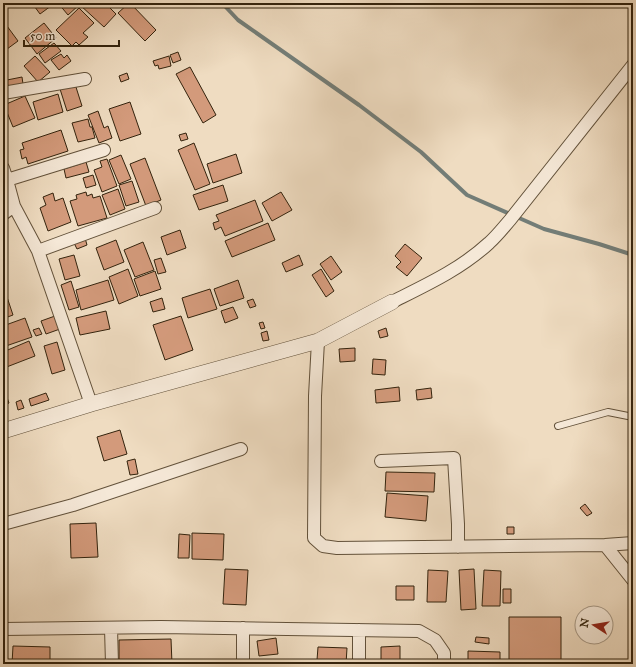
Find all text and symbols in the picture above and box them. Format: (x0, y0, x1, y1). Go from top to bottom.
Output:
scale bar (24, 22, 119, 48)
text: 50 m (30, 29, 55, 43)
north arrow (574, 605, 614, 645)
text: N (577, 616, 592, 629)

